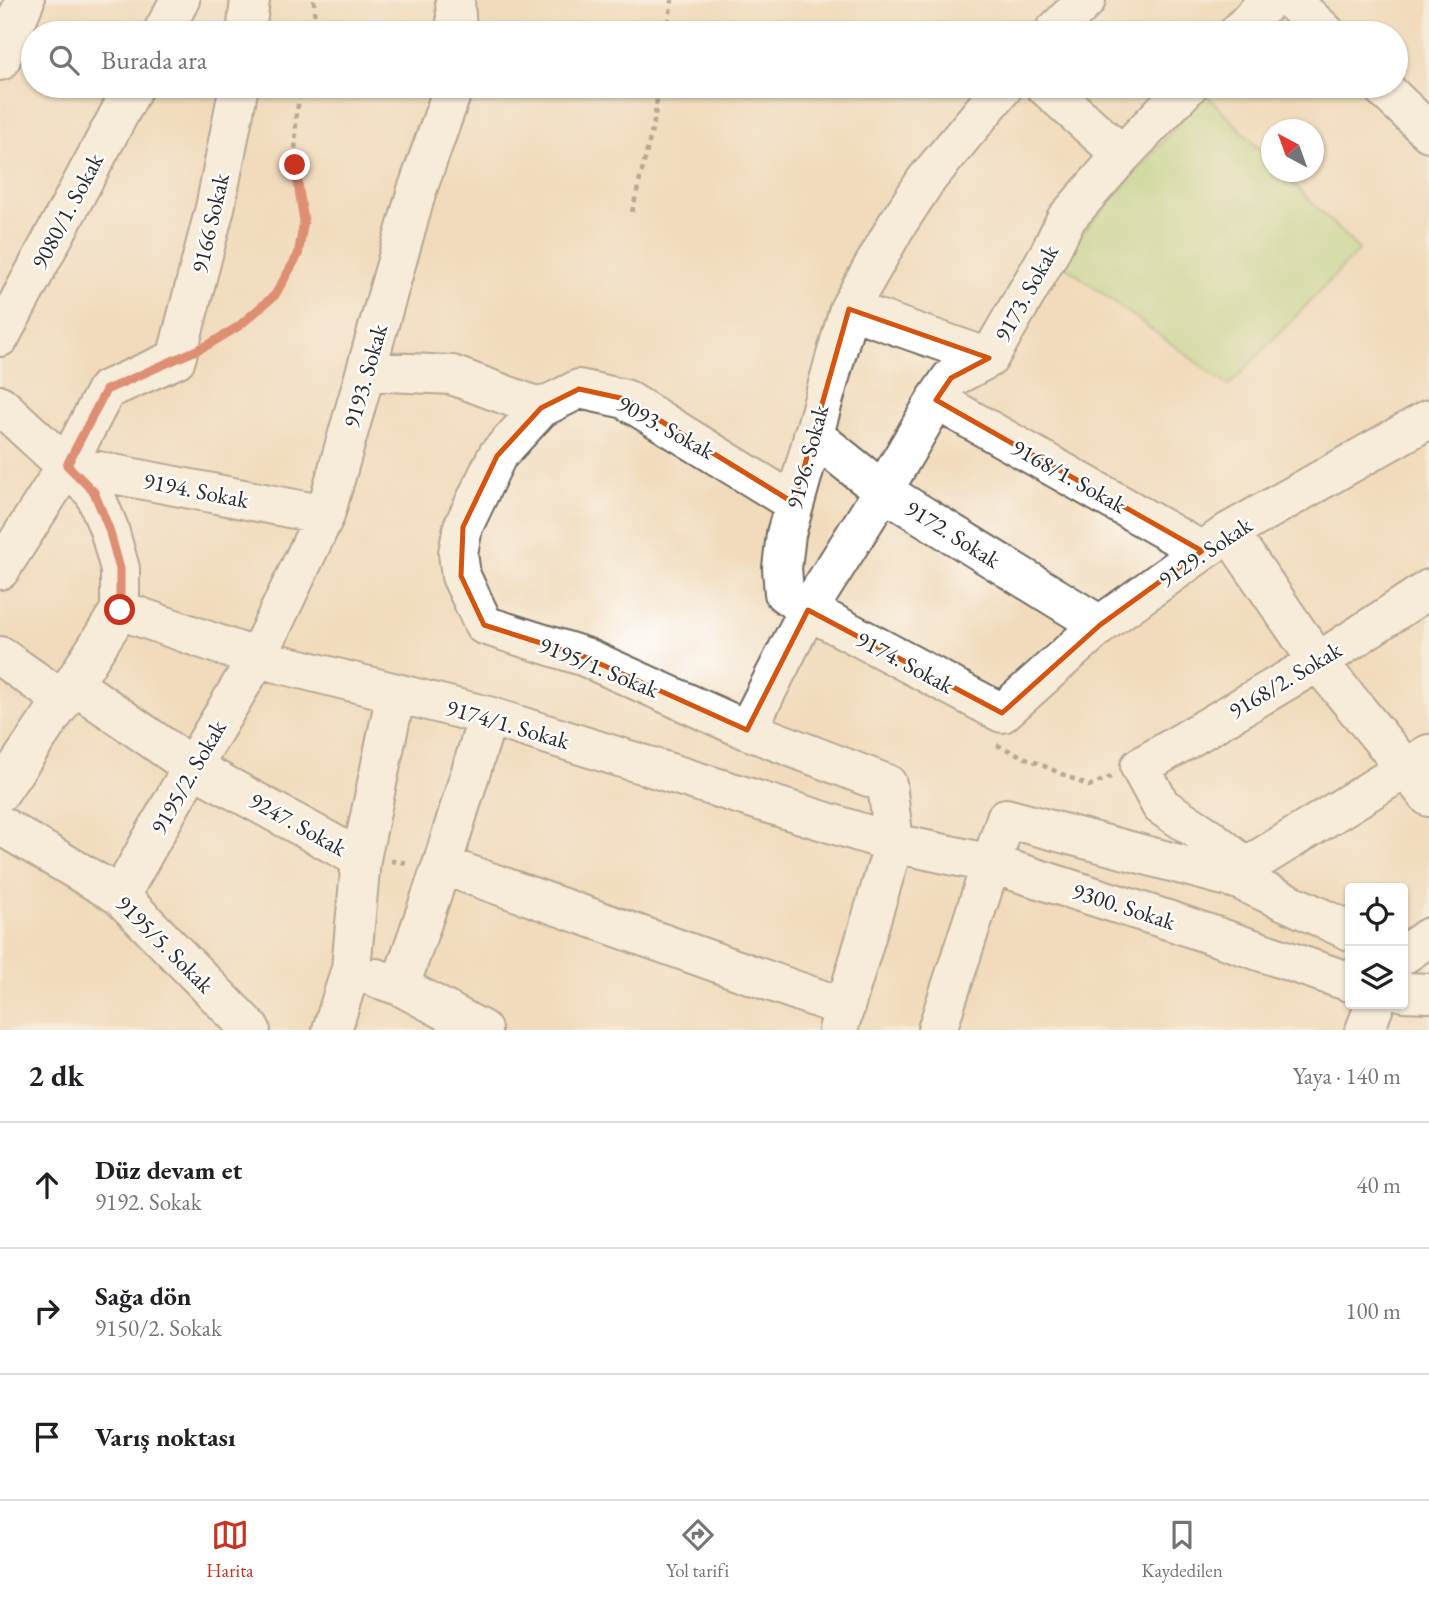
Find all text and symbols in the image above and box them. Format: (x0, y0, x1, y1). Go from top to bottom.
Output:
search box (21, 21, 1408, 98)
icon: search (45, 41, 83, 79)
text: Burada ara (101, 43, 207, 77)
north arrow (1261, 119, 1324, 182)
street label: 9080/1. Sokak (24, 147, 111, 274)
route end (279, 149, 310, 180)
street label: 9166 Sokak (184, 169, 236, 276)
street label: 9173. Sokak (987, 238, 1066, 347)
street label: 9193. Sokak (336, 320, 394, 431)
street label: 9093. Sokak (612, 388, 721, 467)
street label: 9196. Sokak (779, 400, 836, 512)
street label: 9168/1. Sokak (1006, 432, 1133, 520)
street label: 9194. Sokak (141, 465, 252, 515)
street label: 9172. Sokak (900, 493, 1007, 576)
street label: 9129. Sokak (1152, 509, 1259, 594)
route start (104, 594, 135, 625)
street label: 9174. Sokak (851, 624, 960, 701)
street label: 9195/1. Sokak (535, 629, 664, 705)
street label: 9168/2. Sokak (1223, 634, 1348, 726)
street label: 9174/1. Sokak (443, 692, 574, 756)
street label: 9195/2. Sokak (143, 714, 233, 839)
street label: 9247. Sokak (244, 785, 353, 864)
street label: 9300. Sokak (1069, 875, 1180, 937)
map controls (1345, 883, 1408, 1009)
button: locate (1345, 883, 1408, 946)
street label: 9195/5. Sokak (110, 889, 221, 1000)
button: layers (1345, 946, 1408, 1009)
text: 2 dk (28, 1056, 84, 1095)
text: Yaya · 140 m (1293, 1061, 1401, 1091)
text: Düz devam et (95, 1153, 242, 1187)
icon: ahead (28, 1166, 66, 1204)
text: 40 m (1356, 1170, 1401, 1200)
text: 9192. Sokak (95, 1187, 202, 1217)
text: Sağa dön (95, 1279, 192, 1313)
icon: right (28, 1292, 66, 1330)
text: 100 m (1345, 1296, 1401, 1326)
text: 9150/2. Sokak (95, 1313, 222, 1343)
icon: arrive (28, 1418, 66, 1456)
text: Varış noktası (95, 1420, 236, 1454)
tab: Harita (206, 1516, 254, 1583)
tab: Yol tarifi (666, 1516, 729, 1583)
tab: Kaydedilen (1142, 1516, 1223, 1583)

